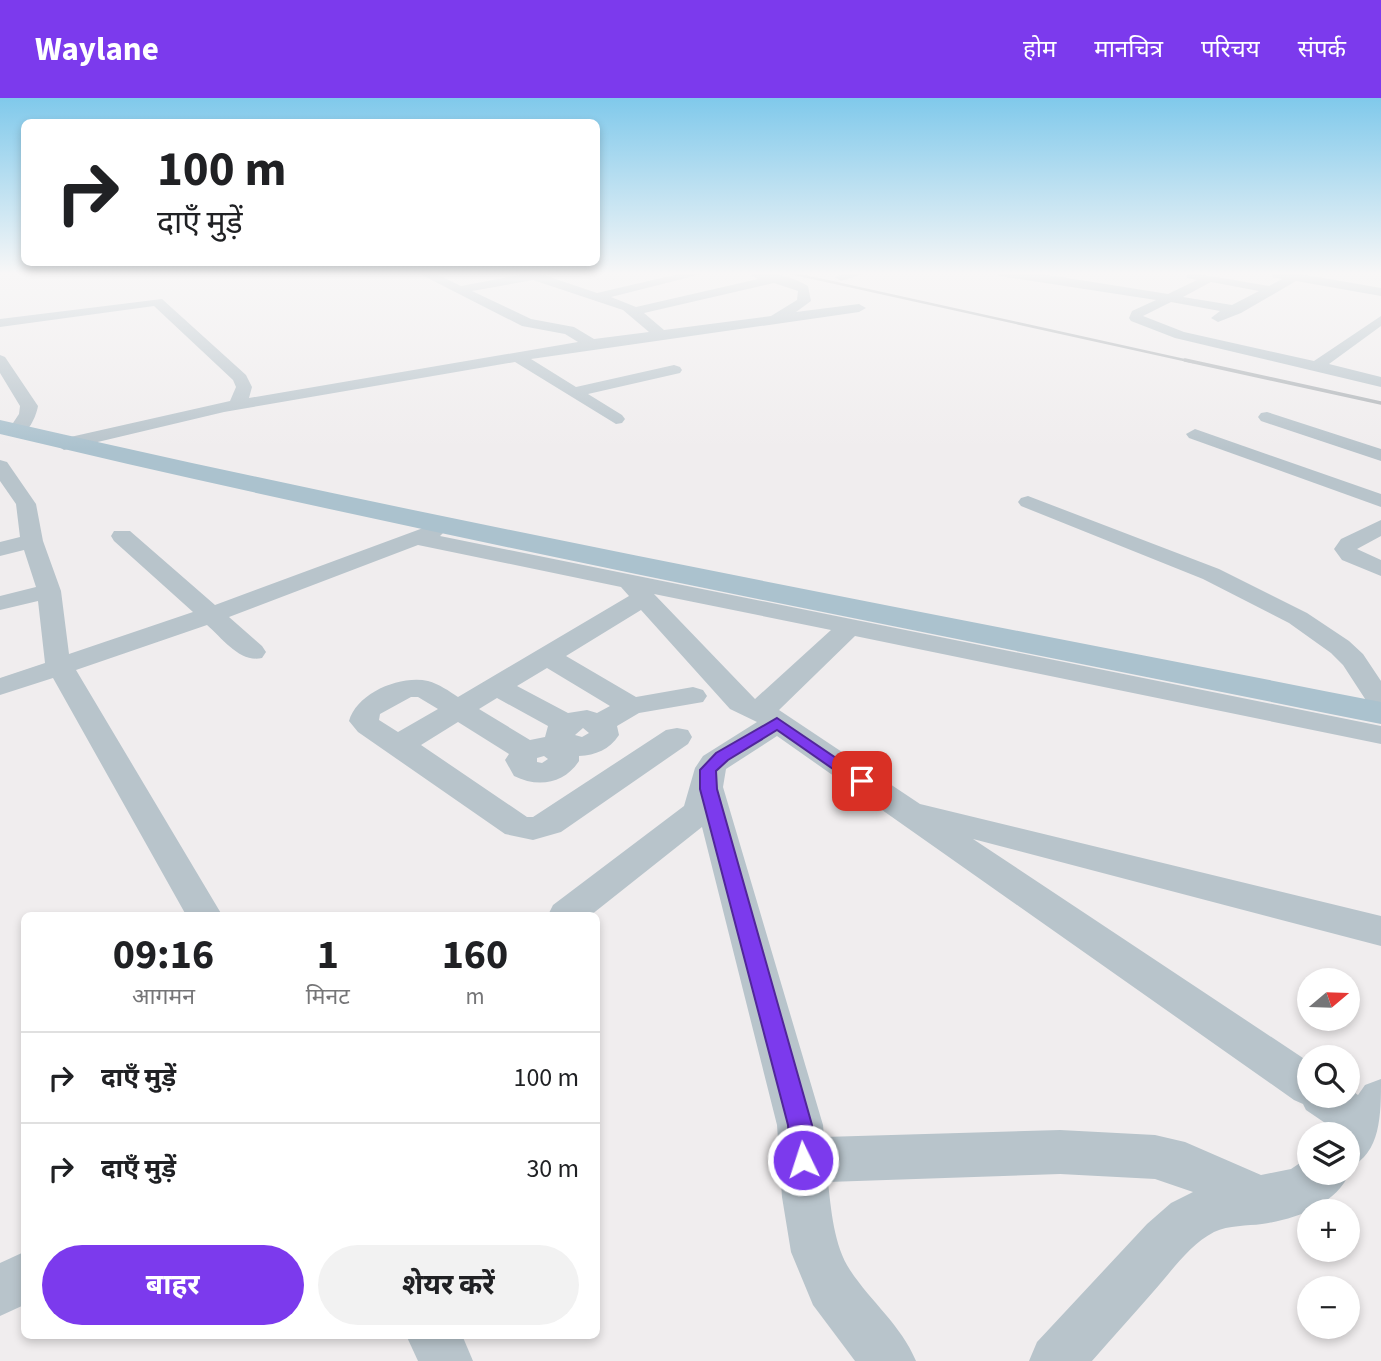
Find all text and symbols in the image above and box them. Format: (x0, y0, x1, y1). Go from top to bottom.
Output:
text: Waylane (35, 26, 159, 73)
text: होम (1023, 32, 1056, 67)
text: मानचित्र (1094, 32, 1163, 67)
text: परिचय (1201, 32, 1260, 67)
text: संपर्क (1298, 32, 1346, 67)
text: 100 m (157, 135, 286, 205)
icon: right (42, 147, 133, 238)
text: दाएँ मुड़ें (157, 200, 243, 246)
pin (832, 751, 892, 811)
icon: arrive (843, 762, 881, 800)
text: 09:16 (113, 925, 214, 985)
text: 1 (317, 925, 339, 985)
text: 160 (442, 925, 508, 985)
north arrow (1297, 968, 1360, 1031)
map controls (1297, 968, 1360, 1339)
text: आगमन (132, 980, 195, 1013)
text: मिनट (306, 980, 350, 1013)
text: m (465, 980, 484, 1013)
button: search (1297, 1045, 1360, 1108)
icon: right (42, 1059, 80, 1097)
text: दाएँ मुड़ें (101, 1059, 176, 1096)
text: 100 m (513, 1059, 579, 1096)
button: layers (1297, 1122, 1360, 1185)
position arrow (766, 1123, 840, 1197)
icon: right (42, 1150, 80, 1188)
text: दाएँ मुड़ें (101, 1150, 176, 1187)
text: 30 m (526, 1150, 579, 1187)
button: + (1297, 1199, 1360, 1262)
button: बाहर (42, 1245, 304, 1325)
button: शेयर करें (318, 1245, 579, 1325)
button: − (1297, 1276, 1360, 1339)

